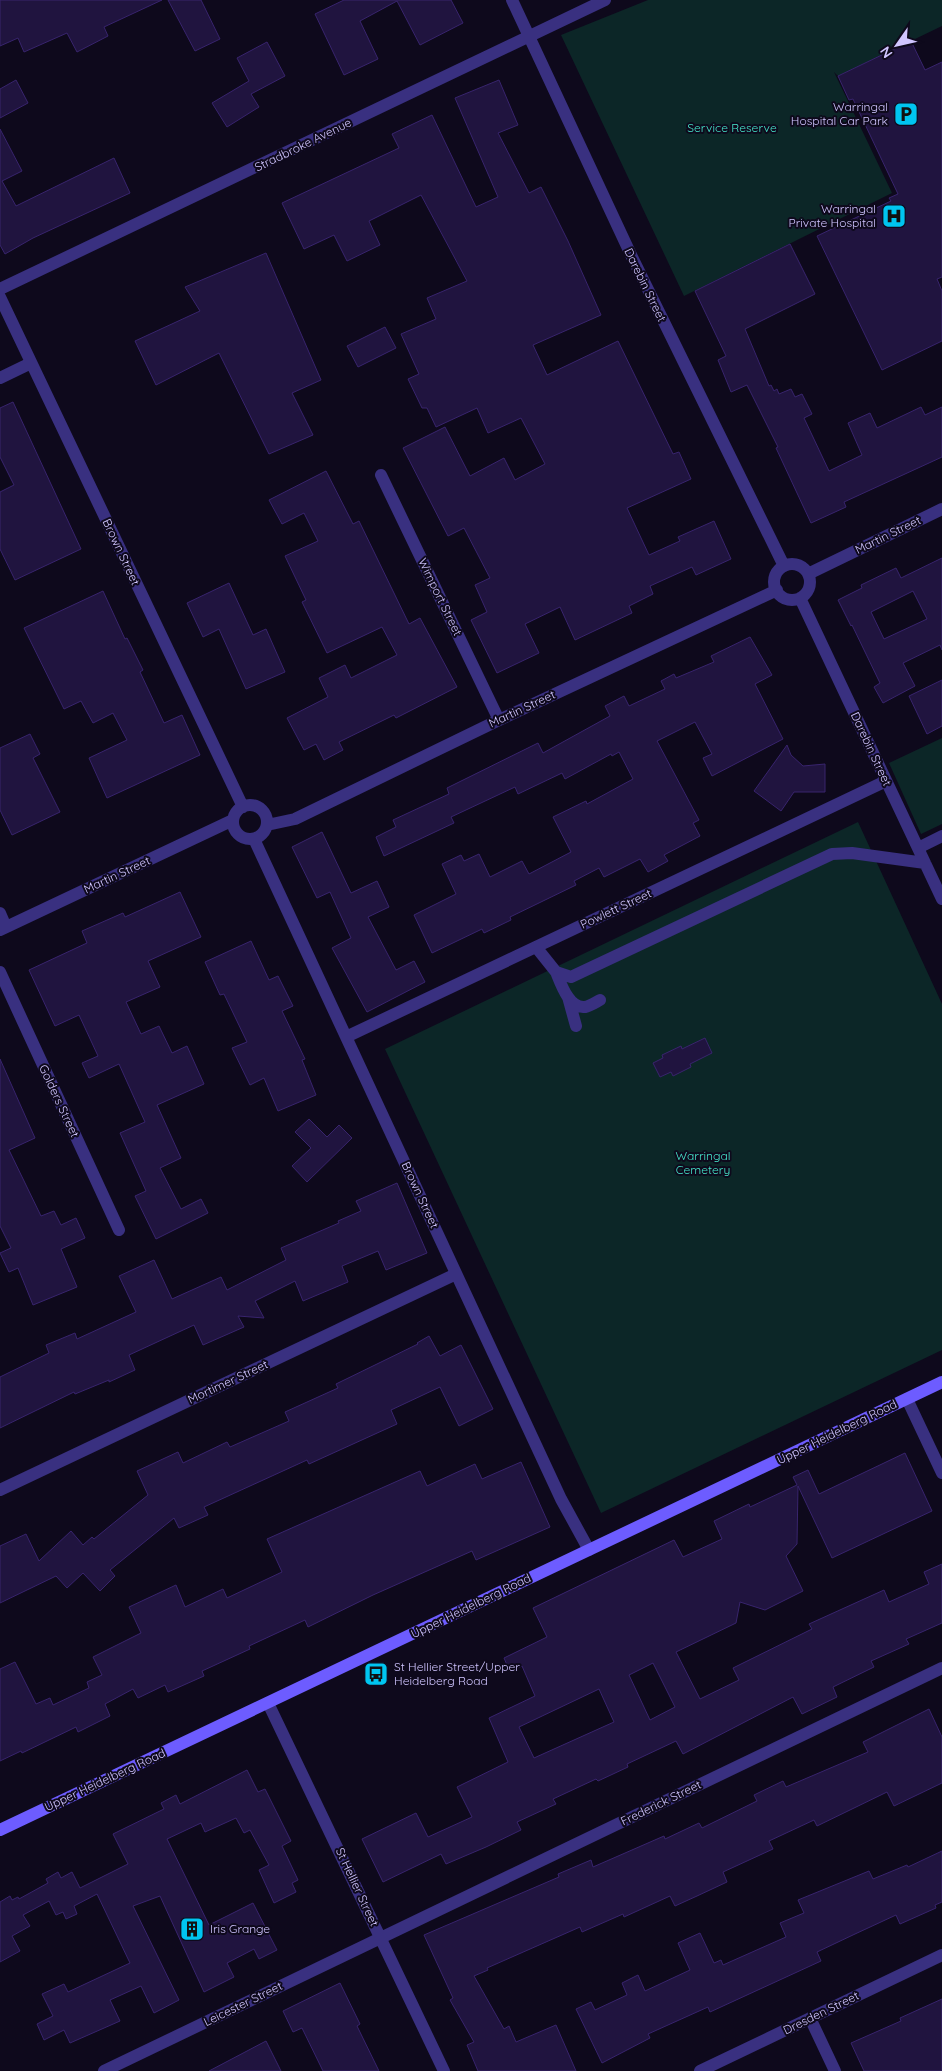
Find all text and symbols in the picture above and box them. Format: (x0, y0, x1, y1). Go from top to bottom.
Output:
north arrow (872, 20, 922, 70)
text: N (876, 43, 897, 62)
place label: Warringal Hospital Car Park (791, 99, 888, 128)
parking icon: Warringal Hospital Car Park (893, 101, 919, 127)
street label: Stradbroke Avenue (252, 114, 354, 175)
park label: Service Reserve (687, 120, 777, 135)
place label: Warringal Private Hospital (789, 201, 876, 230)
hospital icon: Warringal Private Hospital (881, 203, 907, 229)
street label: Darebin Street (621, 246, 670, 324)
street label: Martin Street (852, 512, 923, 557)
street label: Brown Street (100, 516, 143, 587)
street label: Wimport Street (415, 556, 466, 638)
street label: Martin Street (486, 687, 557, 730)
street label: Darebin Street (848, 709, 895, 788)
street label: Martin Street (81, 853, 152, 896)
street label: Powlett Street (578, 885, 654, 932)
street label: Golders Street (36, 1062, 83, 1140)
park label: Warringal Cemetery (676, 1148, 730, 1177)
street label: Brown Street (399, 1159, 442, 1230)
street label: Mortimer Street (185, 1356, 270, 1407)
street label: Upper Heidelberg Road (774, 1396, 899, 1467)
street label: Upper Heidelberg Road (408, 1570, 533, 1641)
place label: St Hellier Street/Upper Heidelberg Road (394, 1659, 520, 1688)
bus stop icon: St Hellier Street/Upper Heidelberg Road (363, 1661, 389, 1687)
street label: Upper Heidelberg Road (42, 1745, 168, 1814)
street label: Frederick Street (618, 1777, 704, 1829)
street label: St Hellier Street (333, 1845, 382, 1929)
building icon: Iris Grange (179, 1916, 205, 1942)
place label: Iris Grange (210, 1921, 270, 1936)
street label: Leicester Street (201, 1978, 285, 2029)
street label: Dresden Street (780, 1988, 861, 2037)

